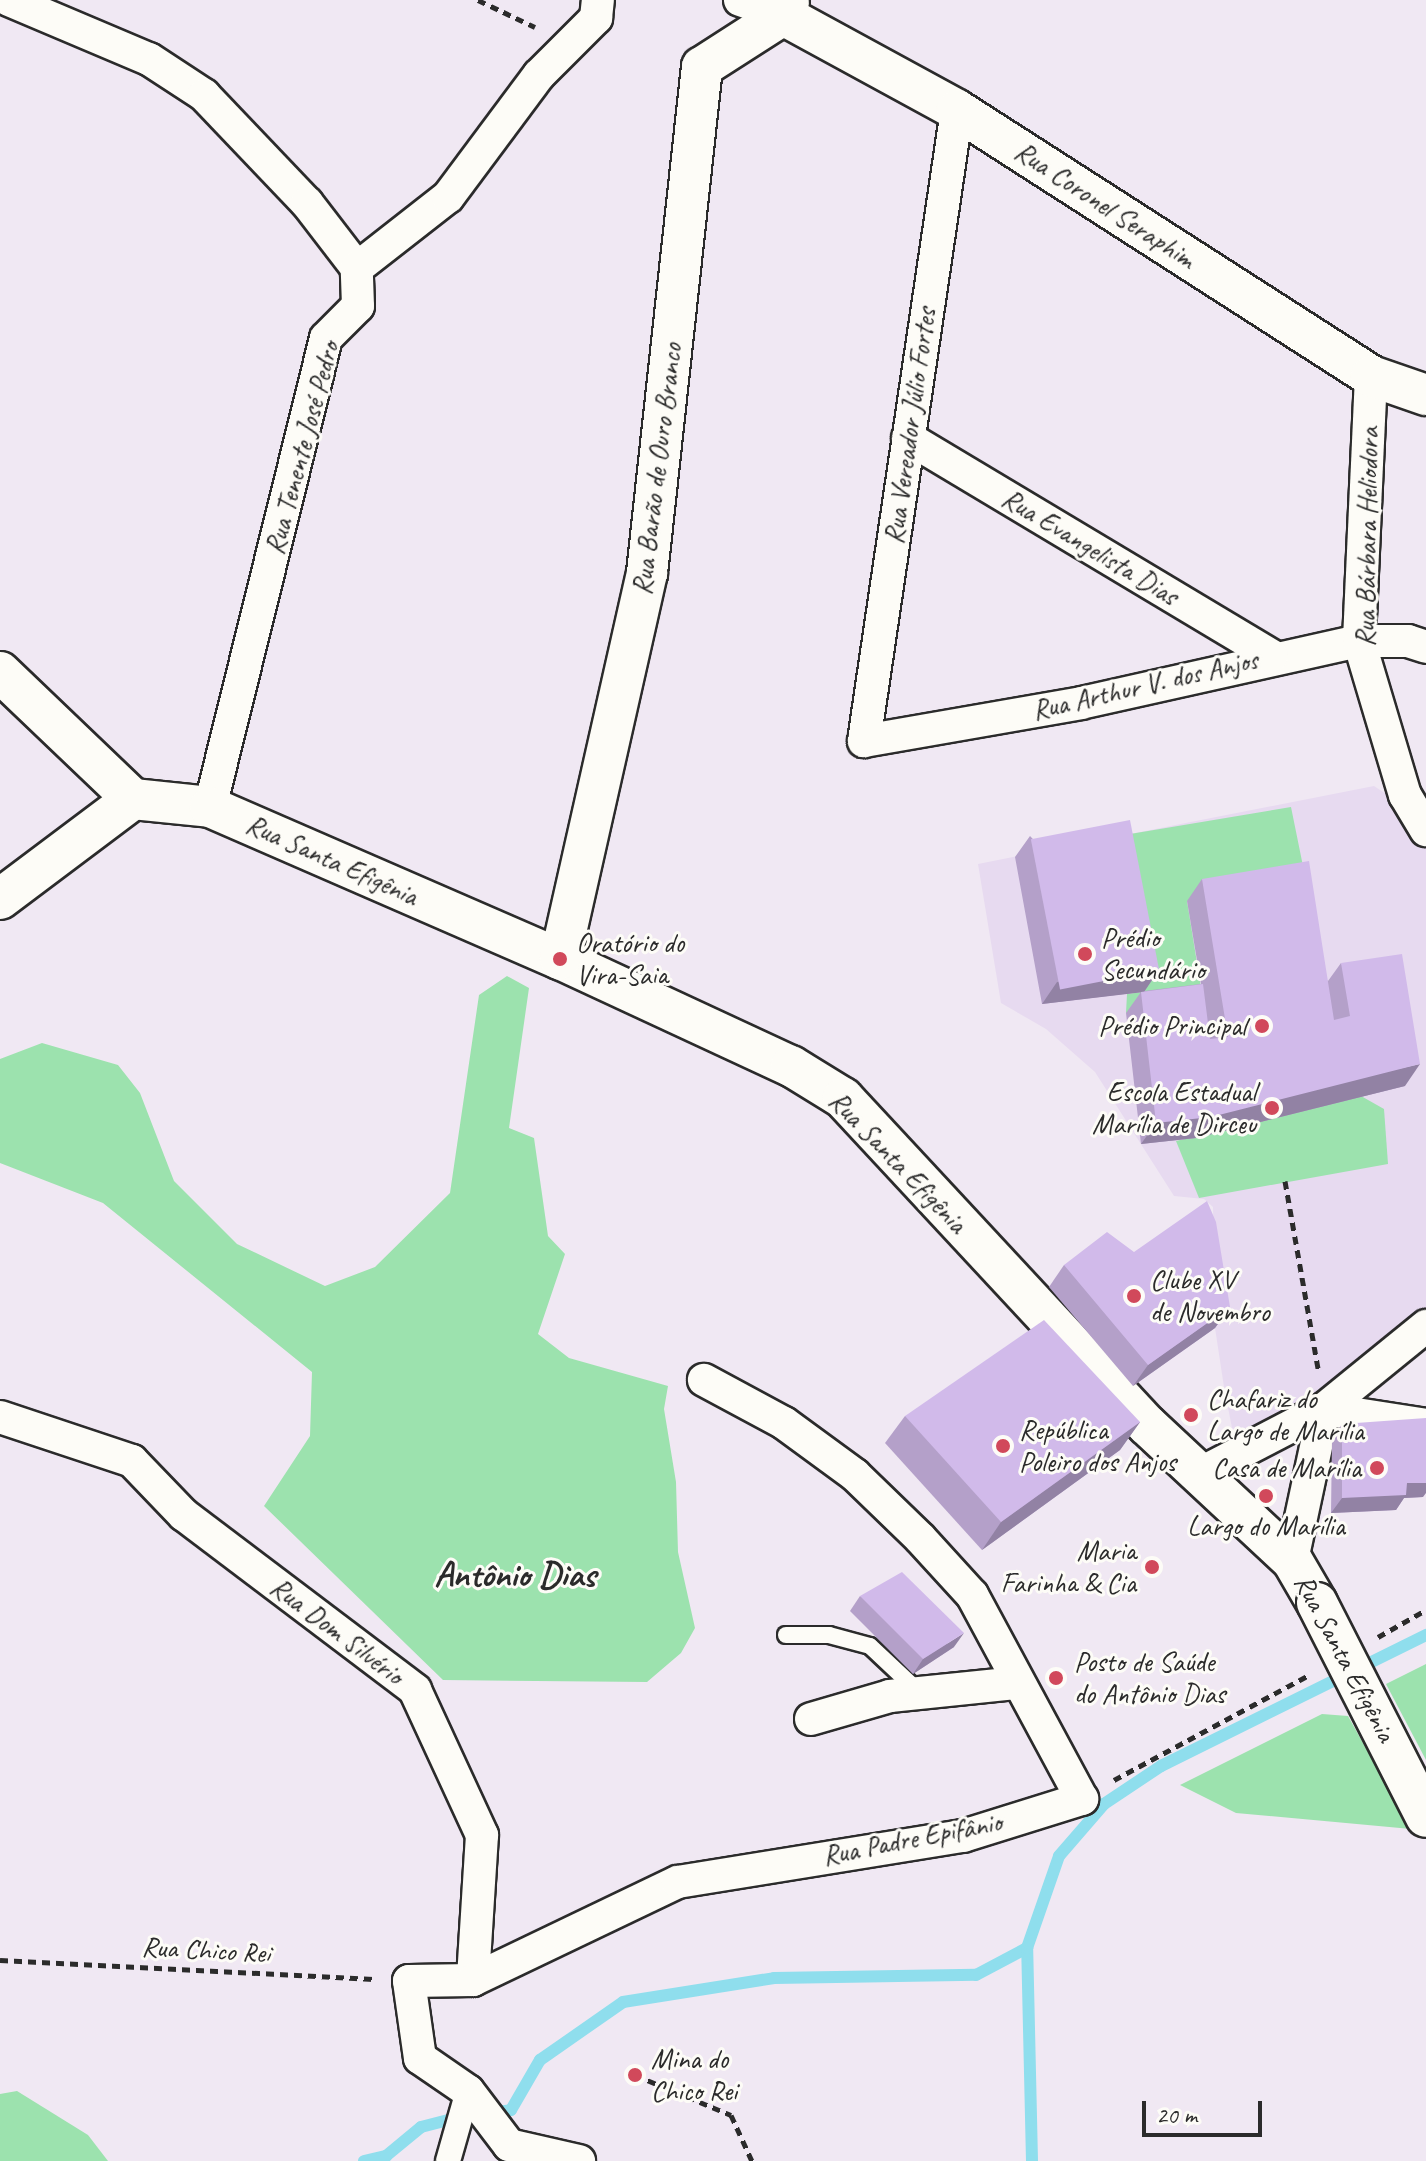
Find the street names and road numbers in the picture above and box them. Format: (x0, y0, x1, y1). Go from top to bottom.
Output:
street label: Rua Coronel Seraphim (1009, 135, 1201, 275)
street label: Rua Vereador Júlio Fortes (877, 306, 943, 546)
street label: Rua Tenente José Pedro (258, 339, 346, 557)
street label: Rua Barão de Ouro Branco (625, 340, 689, 598)
street label: Rua Bárbara Heliodora (1348, 427, 1386, 647)
street label: Rua Evangelista Dias (995, 481, 1185, 613)
street label: Rua Arthur V. dos Anjos (1029, 643, 1261, 727)
street label: Rua Santa Efigênia (241, 807, 423, 913)
street label: Rua Santa Efigênia (822, 1084, 974, 1240)
street label: Rua Santa Efigênia (1287, 1569, 1403, 1747)
street label: Rua Dom Silvério (263, 1570, 411, 1692)
street label: Rua Padre Epifânio (819, 1805, 1005, 1873)
street label: Rua Chico Rei (140, 1930, 272, 1970)

